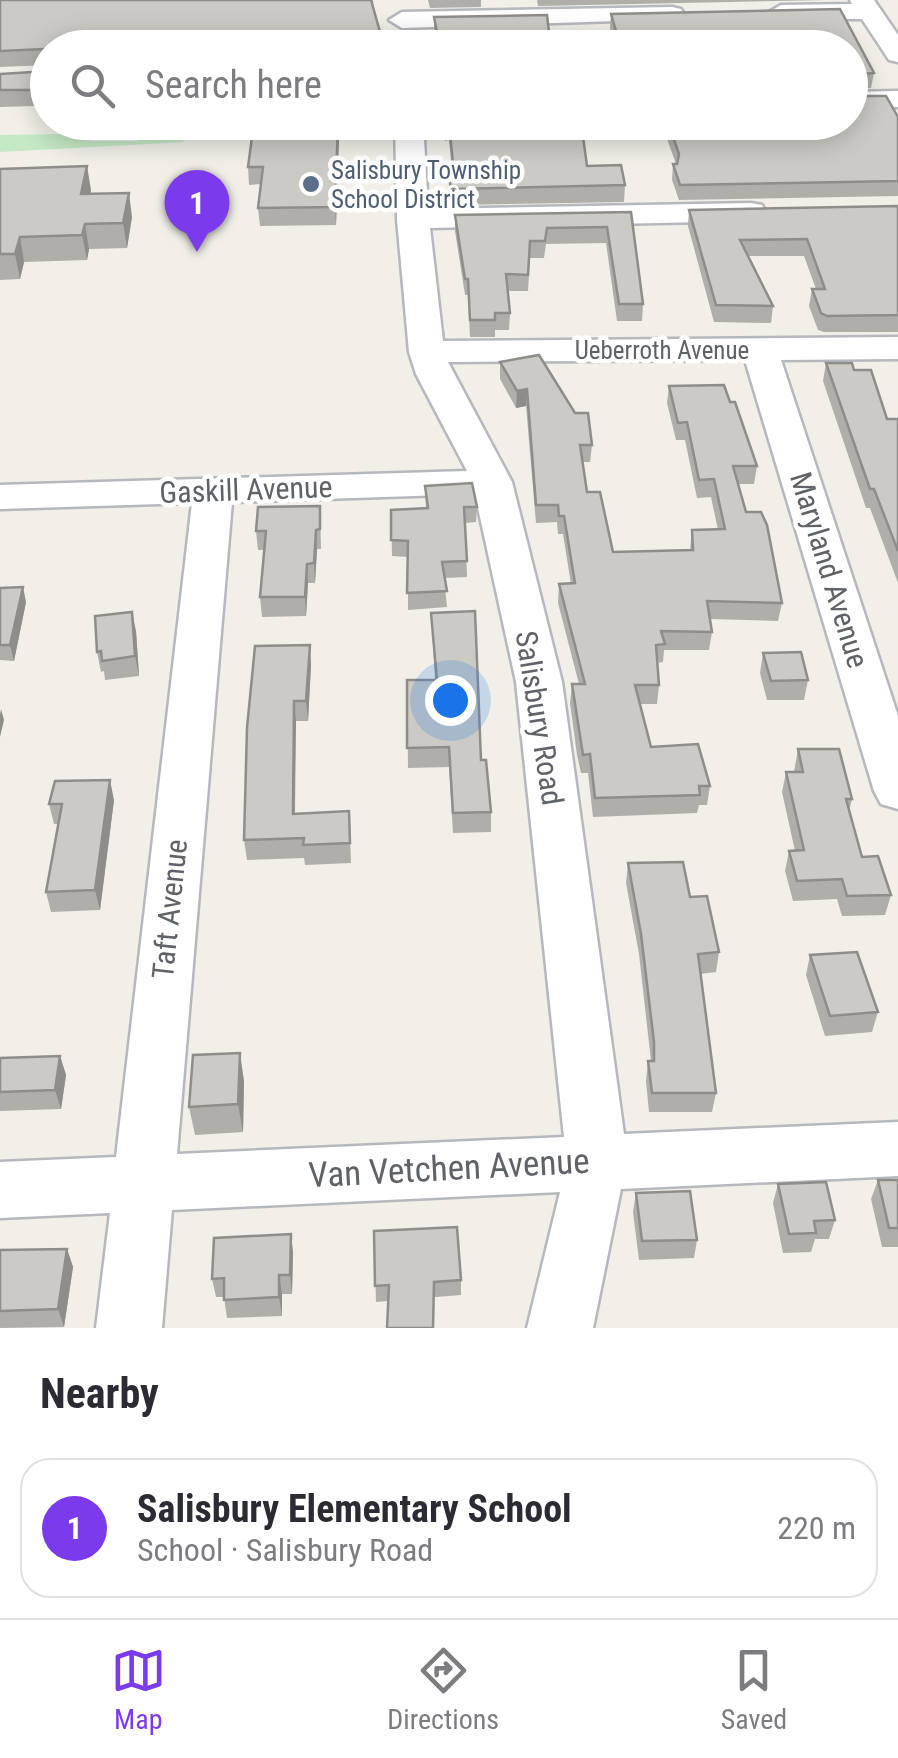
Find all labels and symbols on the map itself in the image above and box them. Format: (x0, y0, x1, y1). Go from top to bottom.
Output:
place label: Salisbury Township School District (331, 156, 521, 214)
pin: 1 (164, 170, 230, 252)
marker: Salisbury Township School District (300, 173, 322, 195)
street label: Ueberroth Avenue (575, 336, 749, 365)
street label: Maryland Avenue (783, 468, 876, 672)
street label: Gaskill Avenue (159, 469, 333, 510)
street label: Salisbury Road (508, 628, 571, 807)
your location (425, 675, 476, 726)
street label: Taft Avenue (145, 838, 194, 980)
street label: Van Vetchen Avenue (307, 1141, 591, 1196)

